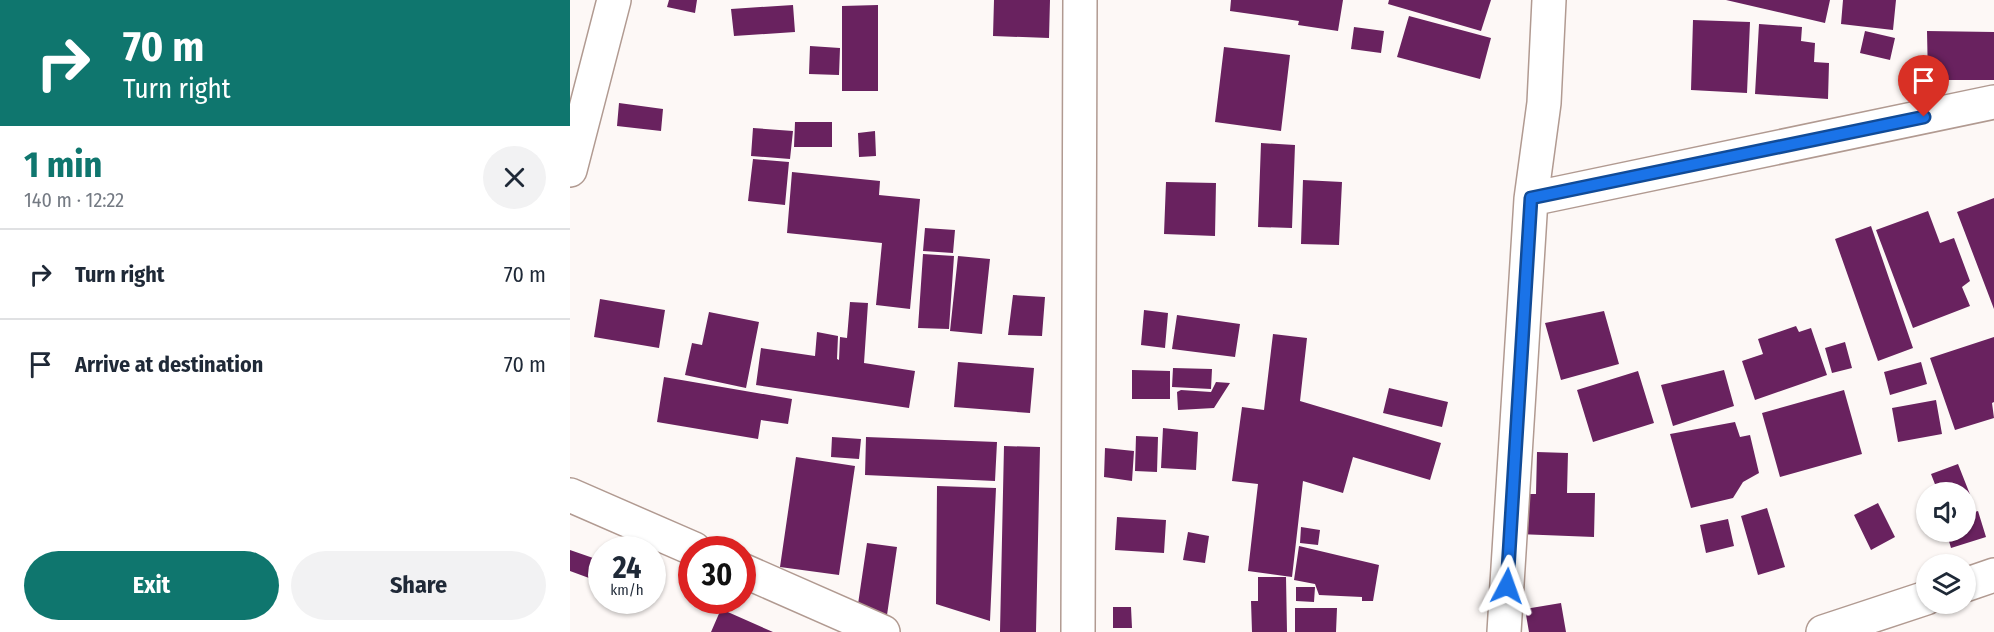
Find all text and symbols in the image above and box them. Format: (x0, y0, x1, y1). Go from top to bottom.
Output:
text: 70 m (123, 22, 204, 72)
icon: right (24, 24, 102, 102)
pin (1898, 55, 1949, 117)
icon: arrive (1907, 64, 1940, 97)
text: Turn right (123, 73, 231, 105)
text: 1 min (24, 143, 102, 187)
button: close (483, 146, 546, 209)
text: 140 m · 12:22 (24, 188, 124, 212)
icon: right (24, 258, 57, 291)
text: Turn right (75, 261, 164, 288)
text: 70 m (504, 261, 546, 288)
icon: arrive (24, 348, 57, 381)
text: Arrive at destination (75, 351, 263, 378)
text: 70 m (504, 351, 546, 378)
map controls (1916, 482, 1976, 614)
button: sound (1916, 482, 1976, 542)
speed limit sign: 30 (678, 536, 756, 614)
text: 24 (613, 550, 641, 586)
button: Exit (24, 551, 279, 620)
button: Share (291, 551, 546, 620)
position arrow (1475, 554, 1539, 618)
button: layers (1916, 554, 1976, 614)
text: km/h (610, 581, 644, 599)

